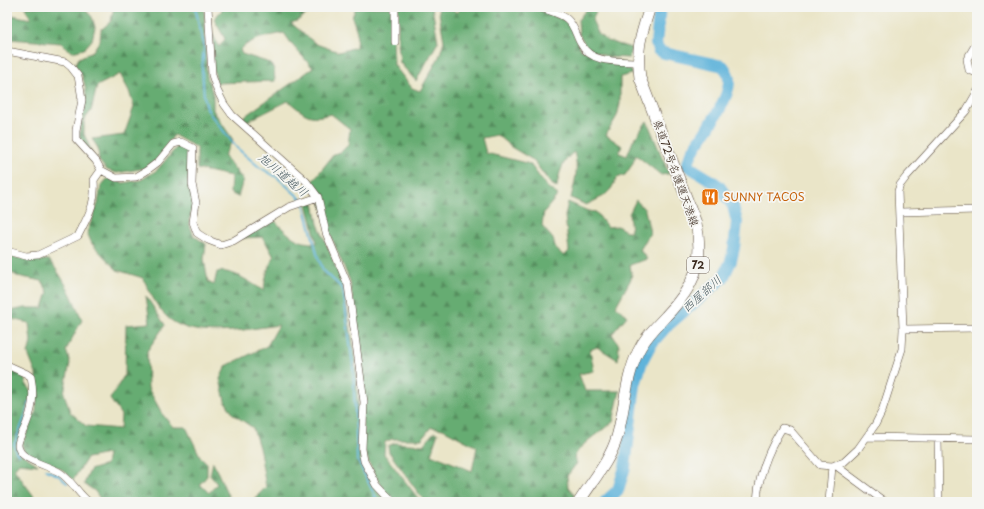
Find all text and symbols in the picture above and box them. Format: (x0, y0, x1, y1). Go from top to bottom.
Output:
street label: 県道72号名護運天港線 (649, 117, 704, 229)
water label: 旭川道越川 (255, 148, 312, 200)
restaurant icon: SUNNY TACOS (700, 187, 720, 207)
place label: SUNNY TACOS (723, 188, 805, 205)
road number: 72 (687, 257, 709, 273)
water label: 西屋部川 (677, 271, 725, 316)

